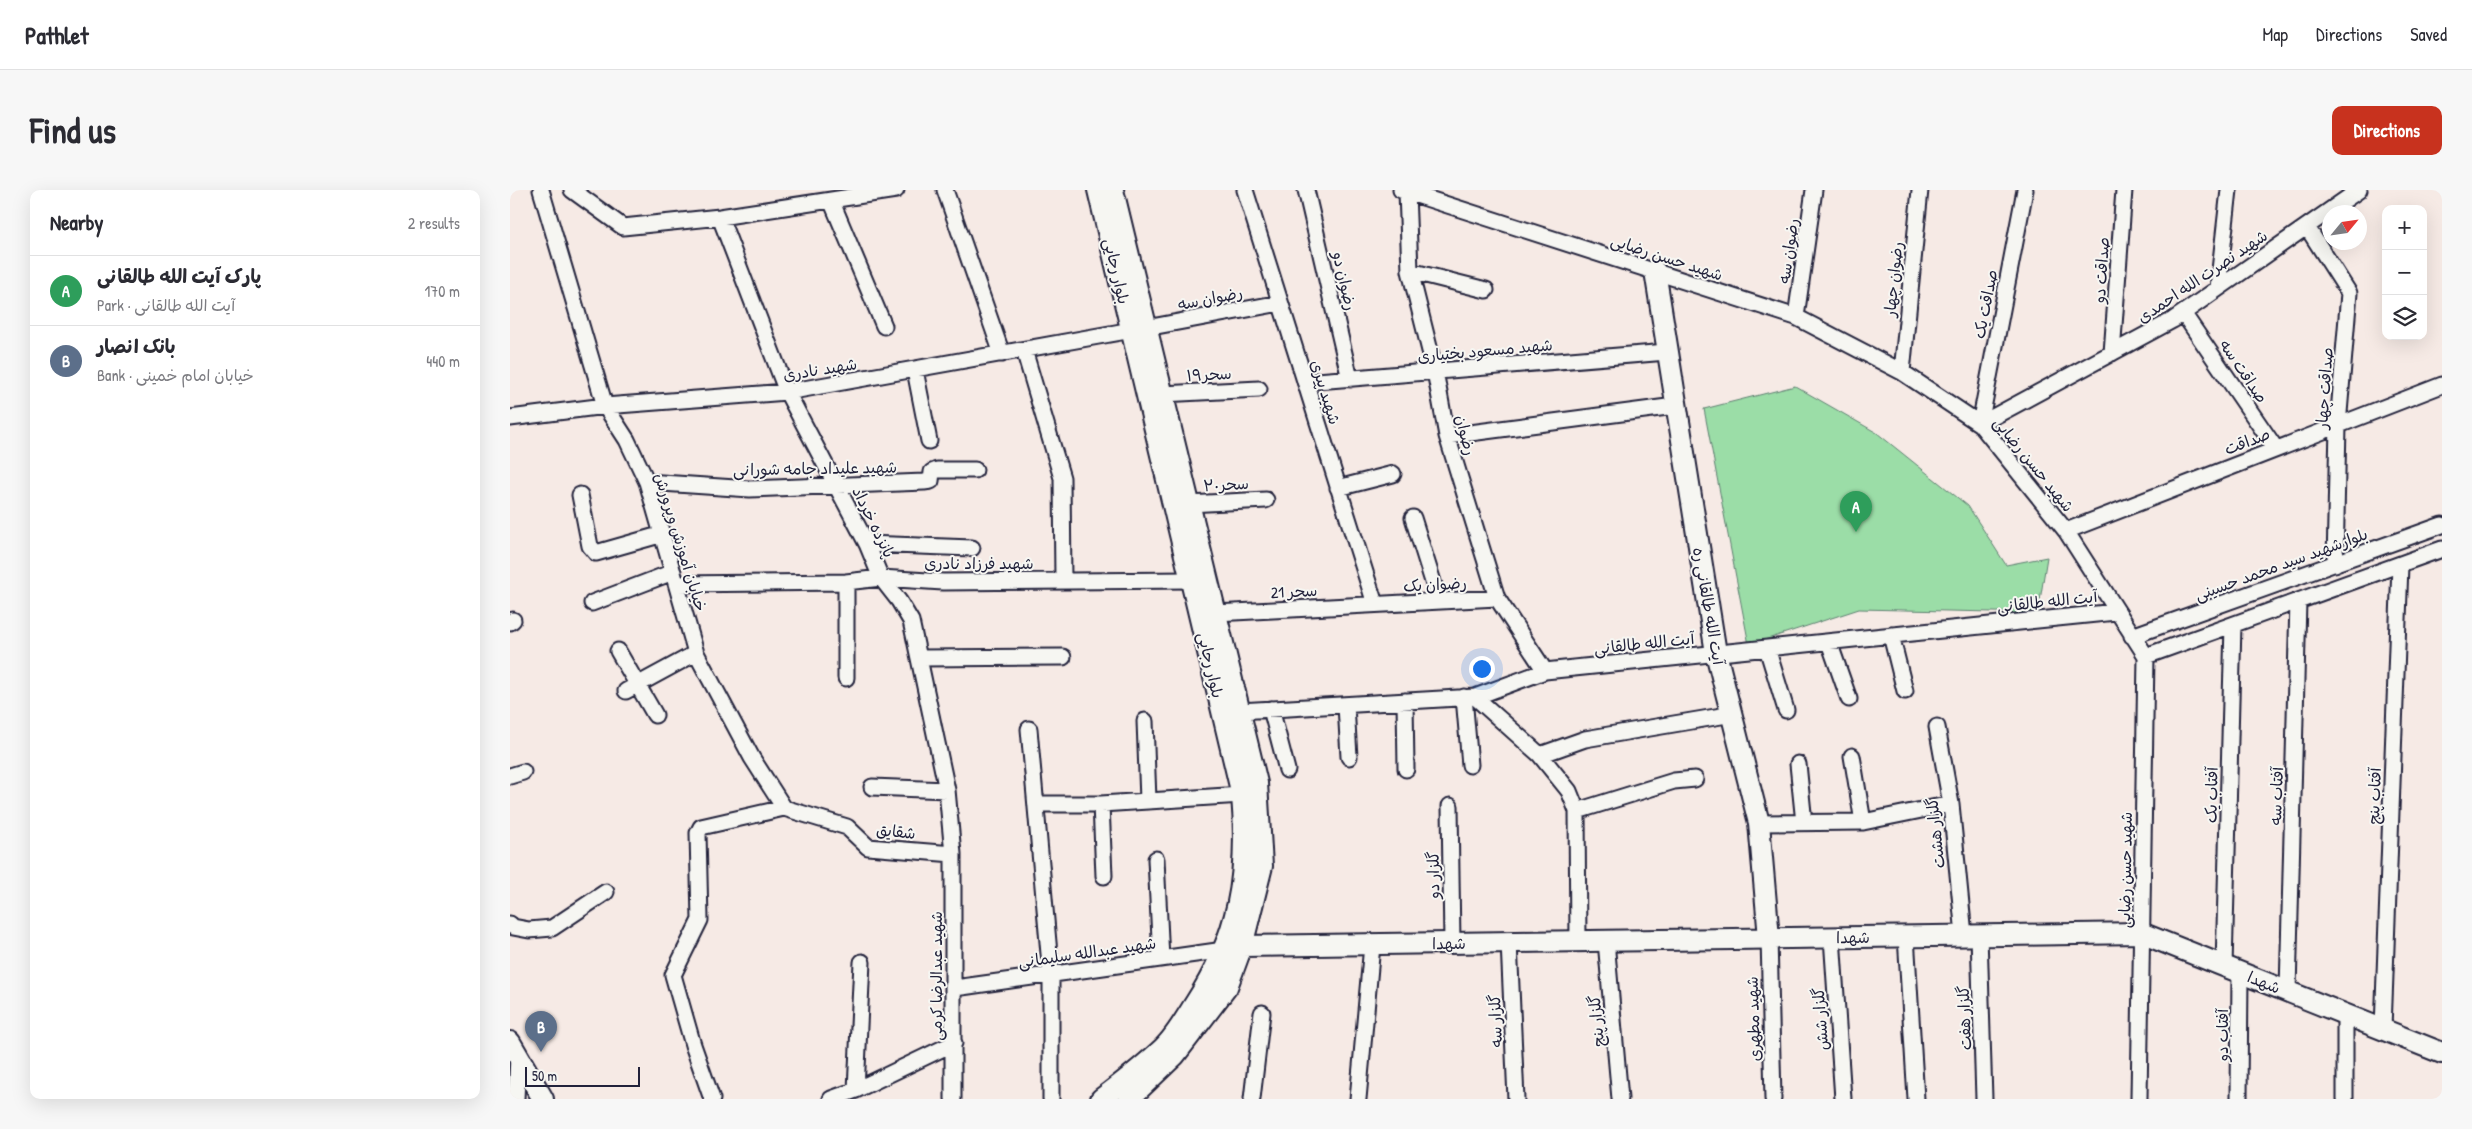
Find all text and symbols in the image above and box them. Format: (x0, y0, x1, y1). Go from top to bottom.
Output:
text: Pathlet (25, 19, 88, 51)
text: Map (2263, 22, 2288, 47)
text: Directions (2316, 22, 2382, 47)
text: Saved (2410, 22, 2447, 47)
button: Directions (2332, 106, 2442, 155)
text: Find us (30, 107, 116, 154)
north arrow (2322, 205, 2367, 250)
map controls (2382, 205, 2427, 340)
button: + (2382, 205, 2427, 250)
text: Nearby (50, 208, 103, 237)
text: 2 results (408, 212, 460, 234)
street label: رضوان سه (1773, 217, 1803, 285)
street label: شهید نصرت الله احمدی (2133, 224, 2271, 328)
street label: شهید حسن رضایی (1608, 229, 1726, 285)
street label: بلوار رجایی (1099, 236, 1135, 306)
street label: صداقت دو (2088, 236, 2114, 306)
street label: رضوان چهار (1878, 240, 1908, 320)
street label: رضوان دو (1327, 247, 1362, 313)
button: − (2382, 250, 2427, 295)
text: پارک آیت الله طالقانی (97, 263, 261, 289)
street label: صداقت یک (1968, 268, 2002, 340)
text: A (62, 280, 70, 302)
text: 170 m (425, 280, 460, 302)
street label: رضوان سه (1176, 281, 1244, 315)
text: Park · آیت الله طالقانی (97, 294, 235, 316)
button: layers (2382, 295, 2427, 340)
text: بانک انصار (97, 333, 176, 359)
street label: شهید مسعود بختیاری (1416, 333, 1554, 367)
street label: صداقت سه (2215, 335, 2273, 407)
street label: صداقت چهار (2310, 346, 2338, 432)
text: B (62, 350, 70, 372)
text: 440 m (426, 350, 460, 372)
street label: شهید نادری (781, 352, 859, 386)
street label: شهید پیری (1306, 357, 1346, 427)
street label: سحر۱۹ (1186, 362, 1232, 386)
text: Bank · خیابان امام خمینی (97, 364, 254, 386)
street label: رضوان (1450, 412, 1482, 458)
street label: شهید حسن رضایی (1989, 412, 2079, 516)
street label: صداقت (2221, 422, 2273, 460)
street label: شهید علیداد جامه شورانی (733, 456, 897, 480)
street label: خیابان آموزش وپرورش (649, 470, 713, 614)
street label: سحر۲۰ (1203, 472, 1249, 496)
street label: پانزده خرداد (847, 483, 901, 561)
pin: A (1840, 491, 1872, 532)
street label: بلوارشهید سید محمد حسینی (2191, 522, 2371, 606)
street label: آیت الله طالقانی ره (1688, 546, 1730, 668)
street label: شهید فرزاد نادری (924, 552, 1034, 574)
street label: رضوان یک (1403, 571, 1467, 597)
street label: سحر 21 (1270, 579, 1318, 603)
street label: آیت الله طالقانی (1996, 585, 2099, 617)
street label: آیت الله طالقانی (1593, 627, 1696, 659)
street label: بلوار رجایی (1193, 630, 1229, 700)
your location (1469, 656, 1495, 682)
street label: آفتاب سه (2264, 765, 2288, 826)
street label: آفتاب یک (2200, 766, 2223, 823)
street label: آفتاب پنج (2362, 766, 2386, 825)
street label: گلزار هشت (1920, 796, 1950, 869)
street label: شهید حسن رضایی (2113, 812, 2137, 928)
street label: شقایق (875, 818, 917, 844)
street label: گلزار دو (1422, 851, 1444, 901)
street label: شهید عبدالرضا کرمی (925, 911, 947, 1041)
street label: شهدا (1836, 926, 1870, 948)
street label: شهید عبدالله سلیمانی (1017, 931, 1157, 973)
street label: شهدا (1432, 932, 1466, 954)
street label: شهدا (2244, 965, 2284, 999)
street label: شهید مطهری (1741, 976, 1765, 1062)
street label: گلزار هفت (1952, 985, 1976, 1051)
street label: گلزار شش (1807, 987, 1833, 1051)
street label: گلزار سه (1483, 994, 1507, 1048)
street label: گلزار پنج (1583, 994, 1609, 1048)
street label: آفتاب دو (2211, 1008, 2233, 1063)
pin: B (525, 1011, 557, 1052)
scale bar (525, 1064, 640, 1087)
text: 50 m (532, 1066, 557, 1085)

